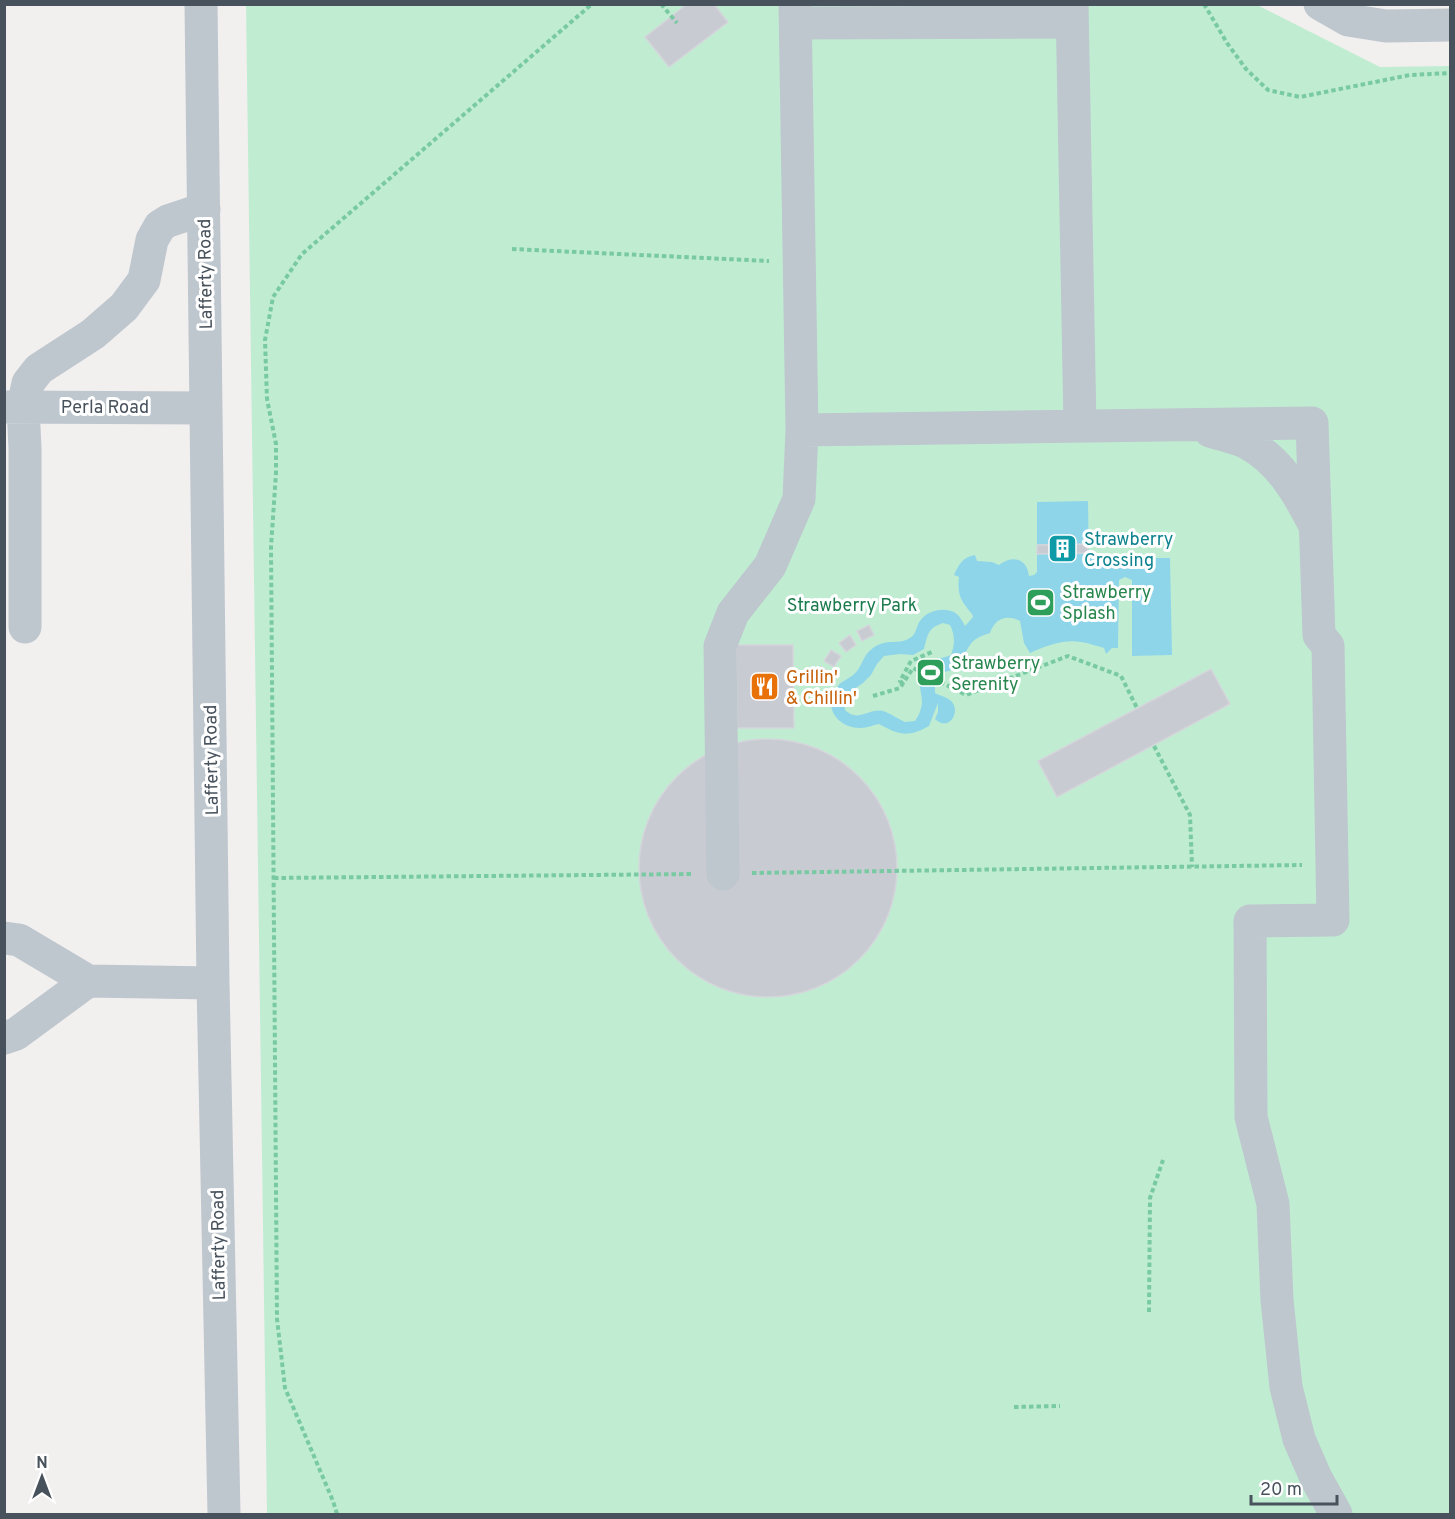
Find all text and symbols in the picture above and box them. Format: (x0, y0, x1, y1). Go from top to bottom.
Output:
street label: Lafferty Road (194, 218, 219, 330)
street label: Perla Road (61, 397, 149, 420)
place label: Strawberry Crossing (1084, 529, 1173, 573)
building icon: Strawberry Crossing (1047, 533, 1079, 565)
place label: Strawberry Splash (1062, 582, 1151, 626)
sports icon: Strawberry Splash (1025, 586, 1057, 618)
park label: Strawberry Park (787, 595, 917, 618)
place label: Strawberry Serenity (951, 653, 1040, 697)
sports icon: Strawberry Serenity (914, 657, 946, 689)
place label: Grillin' & Chillin' (786, 667, 857, 711)
restaurant icon: Grillin' & Chillin' (749, 671, 781, 703)
street label: Lafferty Road (200, 704, 225, 816)
street label: Lafferty Road (207, 1189, 232, 1301)
north arrow (12, 1447, 72, 1507)
text: N (36, 1454, 48, 1474)
scale bar (1251, 1468, 1336, 1506)
text: 20 m (1260, 1479, 1302, 1502)

